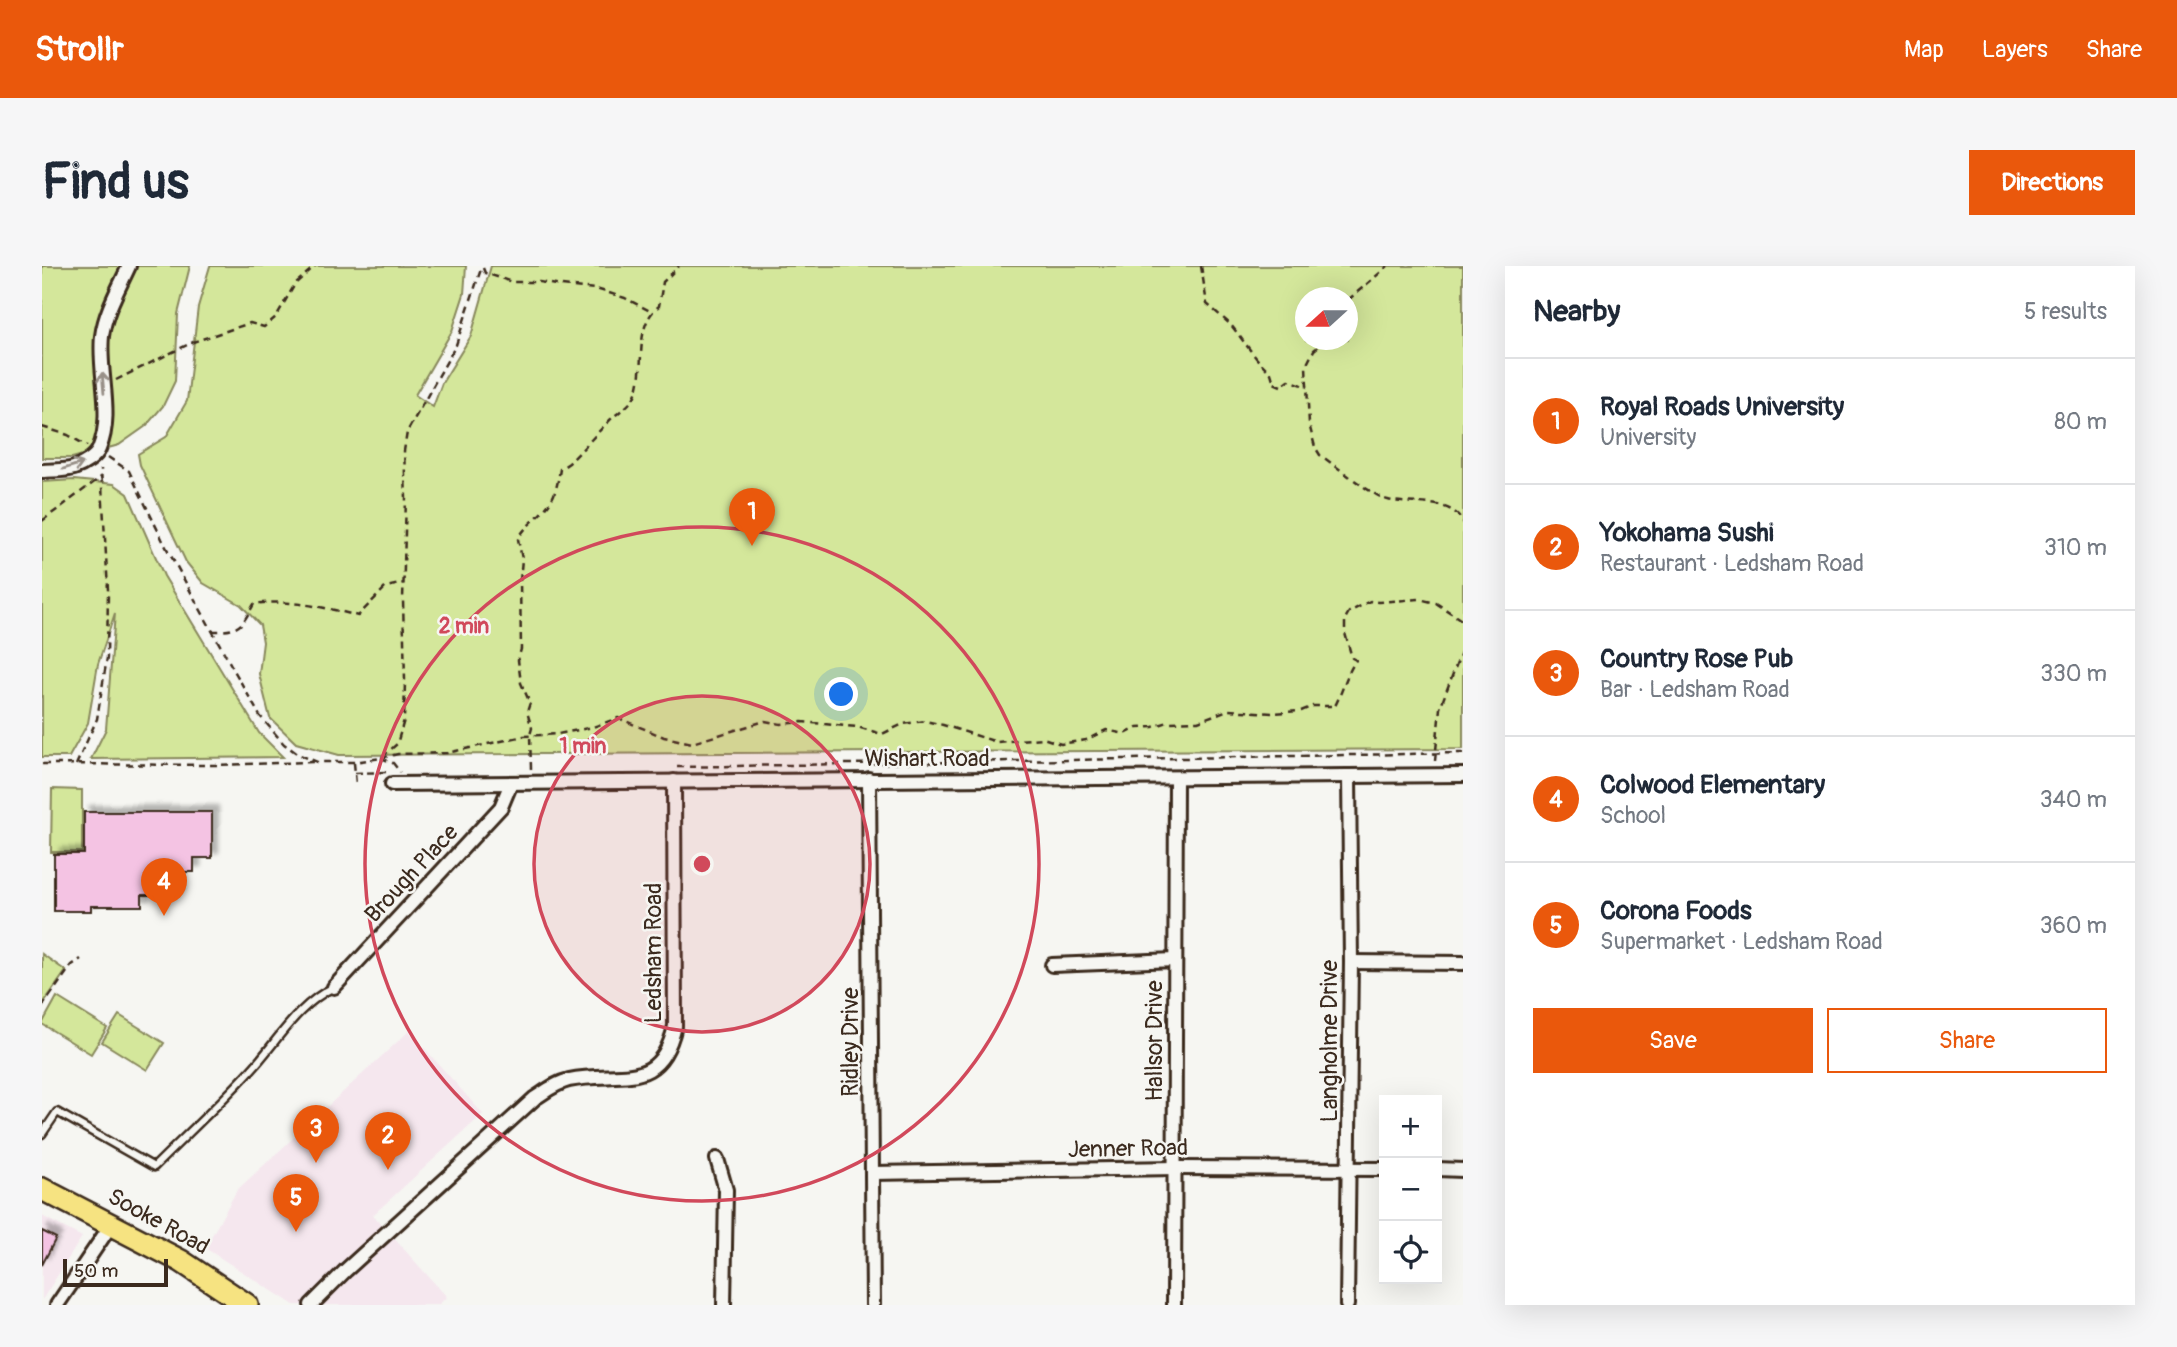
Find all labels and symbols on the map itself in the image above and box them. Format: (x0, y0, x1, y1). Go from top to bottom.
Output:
north arrow (1295, 287, 1358, 350)
one-way arrow (96, 372, 109, 394)
one-way arrow (61, 458, 83, 471)
pin: 1 (729, 488, 775, 546)
text: 2 min (439, 613, 489, 640)
your location (824, 677, 858, 711)
text: 1 min (560, 733, 607, 760)
street label: Wishart Road (864, 744, 990, 773)
street label: Brough Place (358, 818, 465, 929)
centre of rings (690, 852, 714, 876)
pin: 4 (141, 858, 187, 916)
street label: Ledsham Road (639, 883, 668, 1023)
street label: Langholme Drive (1315, 959, 1344, 1122)
street label: Hallsor Drive (1140, 980, 1169, 1102)
street label: Ridley Drive (836, 987, 865, 1097)
pin: 3 (293, 1105, 339, 1163)
pin: 2 (365, 1112, 411, 1170)
street label: Jenner Road (1068, 1133, 1188, 1164)
pin: 5 (273, 1174, 319, 1232)
street label: Sooke Road (103, 1182, 215, 1261)
scale bar (63, 1256, 168, 1288)

